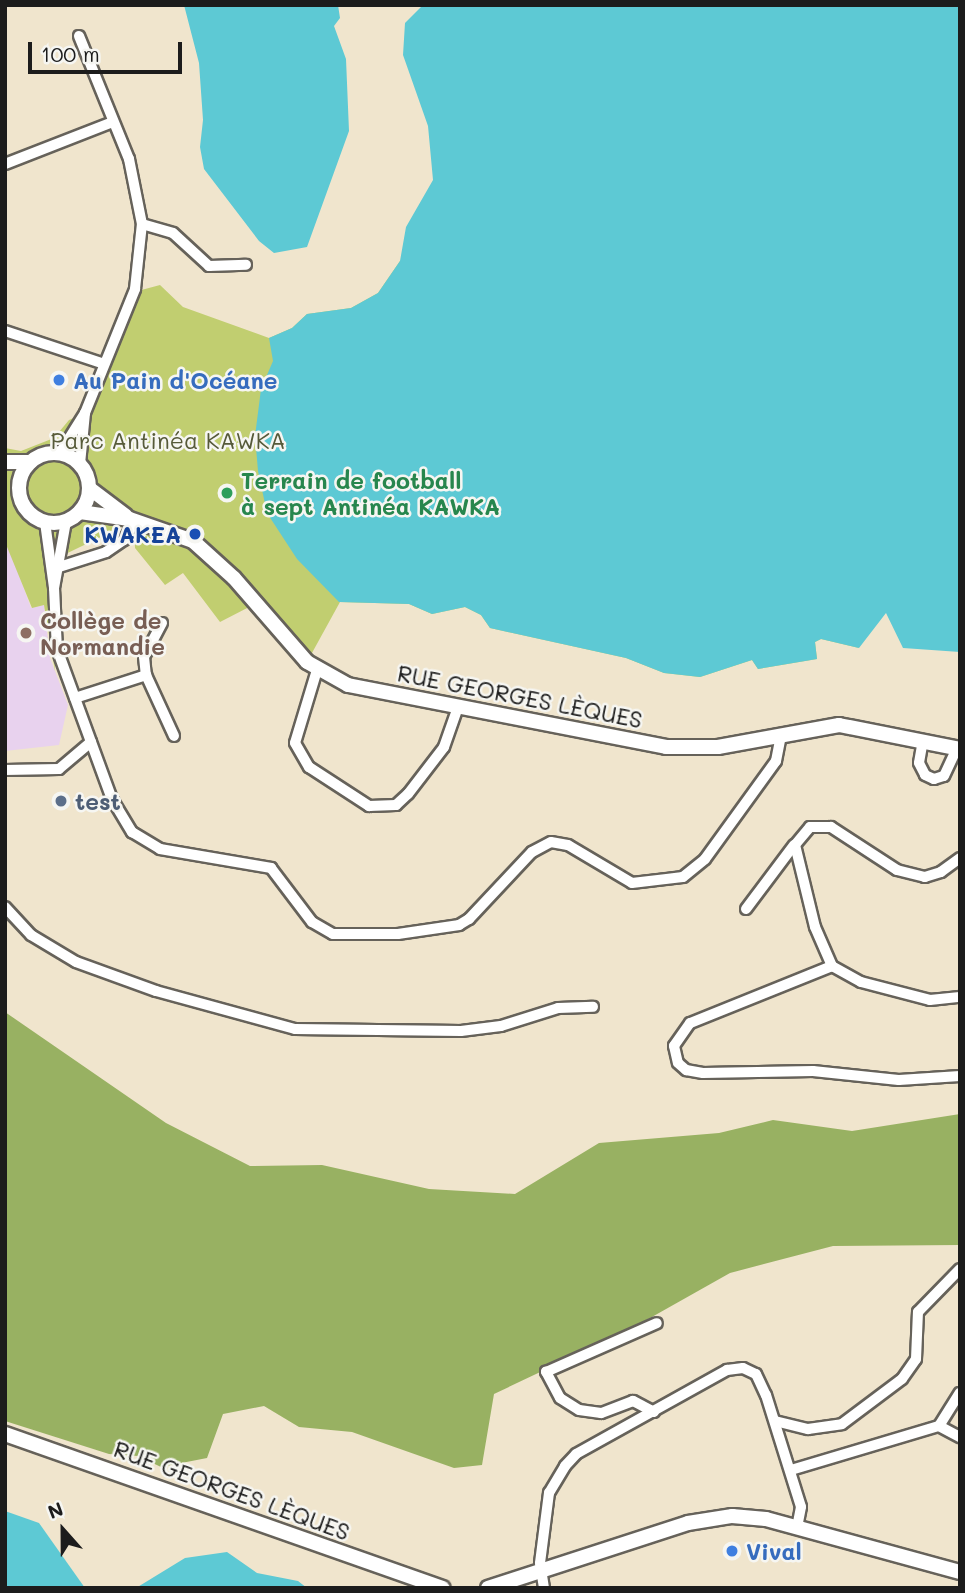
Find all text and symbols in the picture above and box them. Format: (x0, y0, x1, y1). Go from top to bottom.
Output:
scale bar (32, 28, 186, 72)
text: 100 m (41, 40, 100, 67)
place label: Au Pain d'Océane (73, 366, 277, 394)
marker: Au Pain d'Océane (51, 372, 67, 388)
park label: Parc Antinéa KAWKA (50, 426, 286, 454)
place label: Terrain de football à sept Antinéa KAWKA (241, 466, 500, 520)
marker: Terrain de football à sept Antinéa KAWKA (219, 485, 235, 501)
place label: KWAKEA (84, 520, 181, 548)
marker: KWAKEA (187, 526, 203, 542)
place label: Collège de Normandie (40, 606, 165, 660)
marker: Collège de Normandie (18, 625, 34, 641)
street label: RUE GEORGES LÈQUES (395, 659, 645, 733)
place label: test (75, 787, 121, 815)
marker: test (53, 793, 69, 809)
street label: RUE GEORGES LÈQUES (110, 1434, 354, 1546)
north arrow (28, 1495, 98, 1565)
text: N (44, 1496, 66, 1524)
place label: Vival (746, 1537, 802, 1565)
marker: Vival (724, 1543, 740, 1559)

